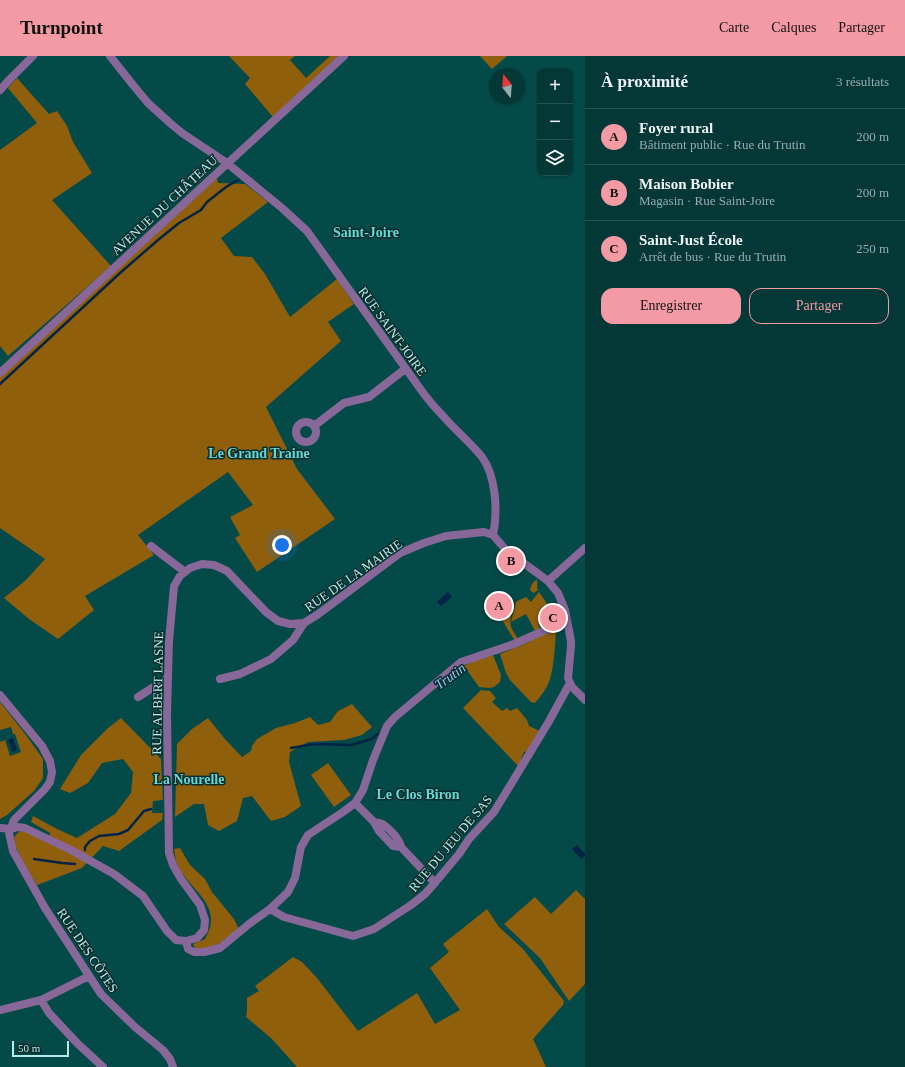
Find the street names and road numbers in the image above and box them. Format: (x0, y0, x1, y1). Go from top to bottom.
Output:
street label: AVENUE DU CHÂTEAU (108, 152, 221, 258)
street label: RUE SAINT-JOIRE (355, 284, 430, 379)
street label: RUE DE LA MAIRIE (302, 536, 405, 615)
street label: RUE ALBERT LASNE (149, 631, 166, 755)
street label: RUE DU JEU DE SAS (406, 792, 495, 895)
street label: RUE DES CÔTES (54, 905, 121, 995)

